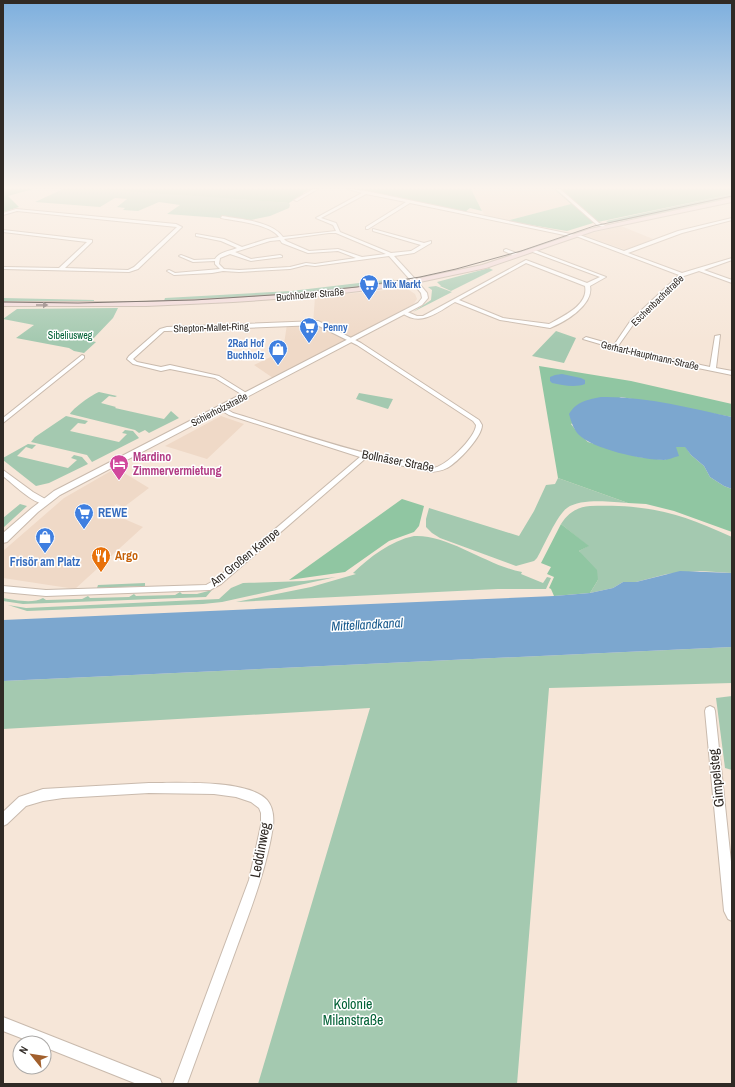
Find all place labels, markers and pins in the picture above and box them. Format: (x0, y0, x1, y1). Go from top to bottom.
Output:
supermarket icon: Mix Markt (358, 273, 380, 301)
place label: Mix Markt (383, 278, 421, 291)
supermarket icon: Penny (298, 316, 320, 344)
place label: Penny (323, 321, 348, 334)
place label: 2Rad Hof Buchholz (227, 337, 264, 362)
shop icon: 2Rad Hof Buchholz (267, 338, 289, 366)
place label: Mardino Zimmervermietung (133, 449, 222, 479)
hotel icon: Mardino Zimmervermietung (108, 453, 130, 481)
supermarket icon: REWE (73, 502, 95, 530)
place label: REWE (98, 505, 128, 521)
shop icon: Frisör am Platz (34, 526, 56, 554)
restaurant icon: Argo (90, 545, 112, 573)
place label: Argo (115, 548, 138, 564)
place label: Frisör am Platz (10, 554, 80, 570)

